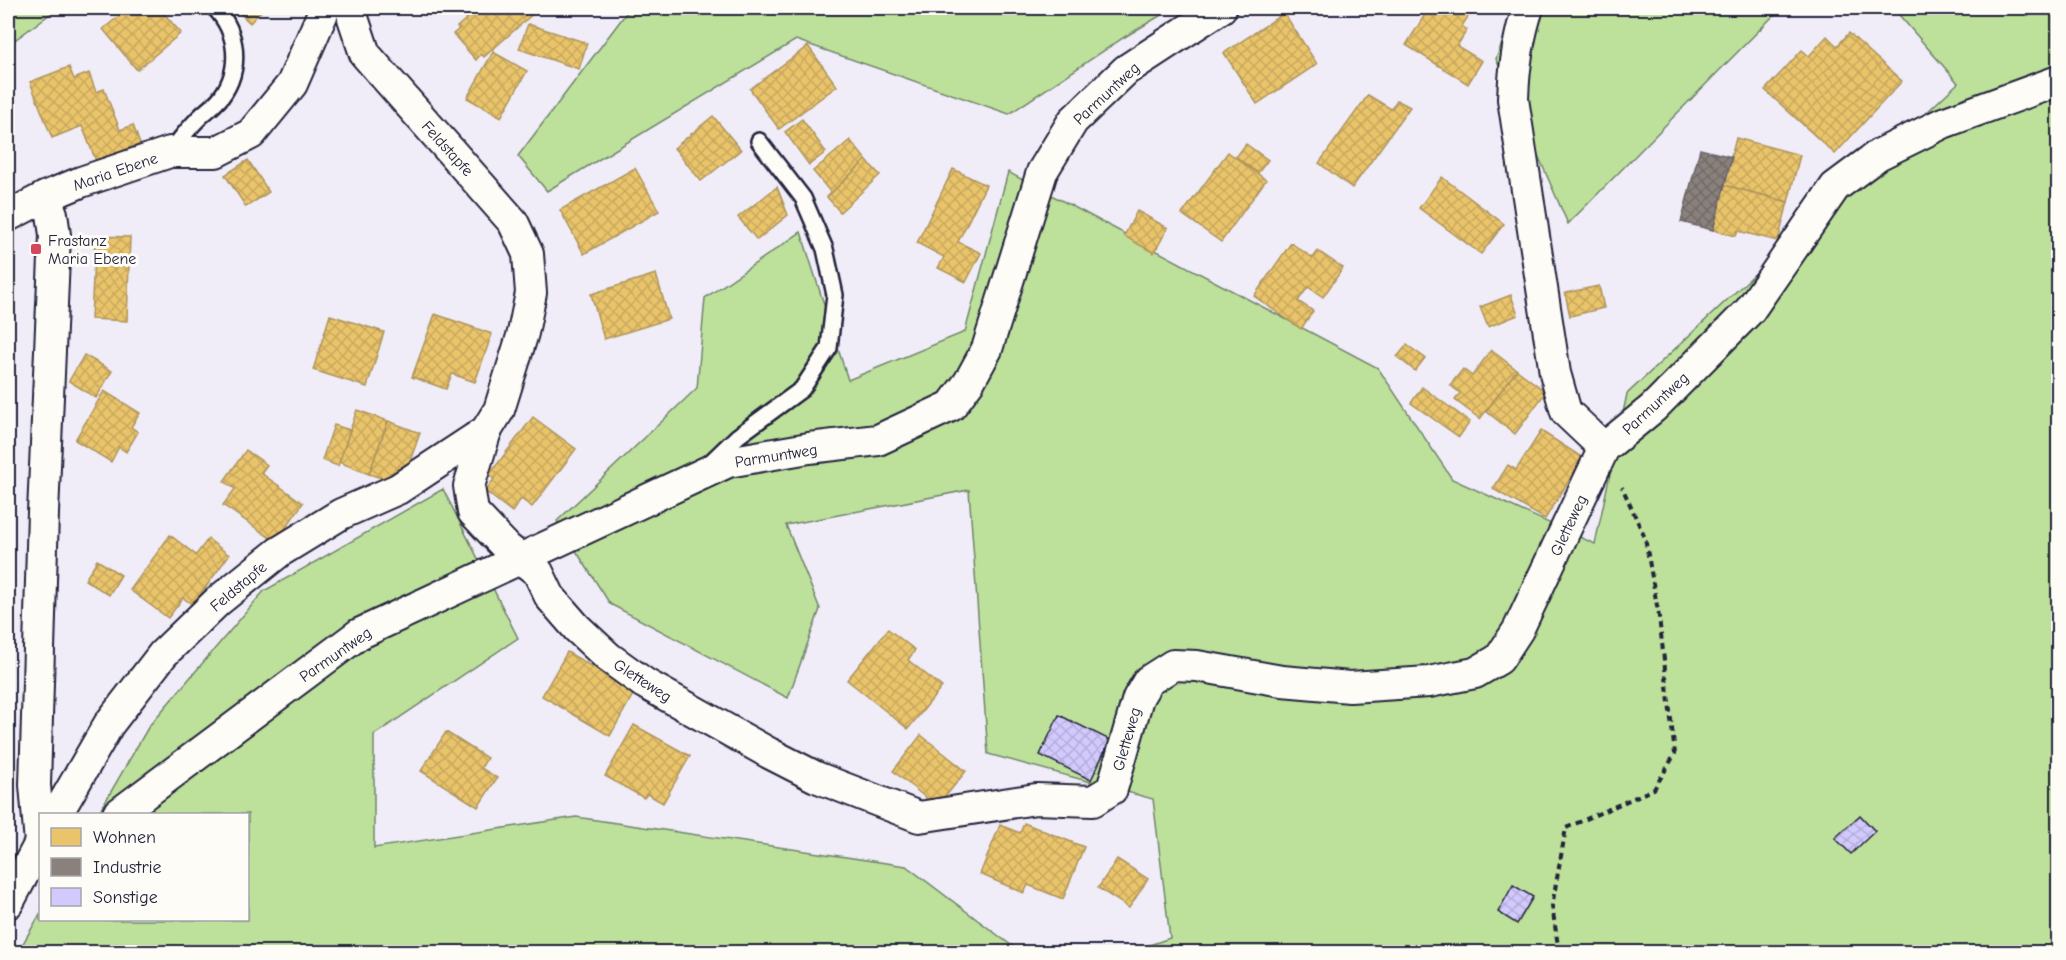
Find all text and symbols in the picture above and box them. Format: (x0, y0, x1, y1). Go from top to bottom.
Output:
street label: Parmuntweg (1070, 59, 1143, 129)
street label: Feldstapfe (418, 117, 477, 180)
street label: Maria Ebene (71, 149, 160, 195)
place label: Frastanz Maria Ebene (48, 232, 136, 268)
marker: Frastanz Maria Ebene (29, 242, 43, 256)
street label: Parmuntweg (1619, 369, 1692, 439)
street label: Parmuntweg (734, 441, 819, 471)
street label: Gletteweg (1547, 492, 1591, 559)
street label: Feldstapfe (207, 558, 270, 616)
street label: Parmuntweg (296, 623, 375, 686)
street label: Gletteweg (610, 655, 675, 706)
street label: Gletteweg (1109, 705, 1145, 773)
legend (39, 813, 249, 921)
text: Wohnen (93, 827, 156, 848)
text: Industrie (93, 857, 162, 878)
text: Sonstige (93, 887, 158, 908)

